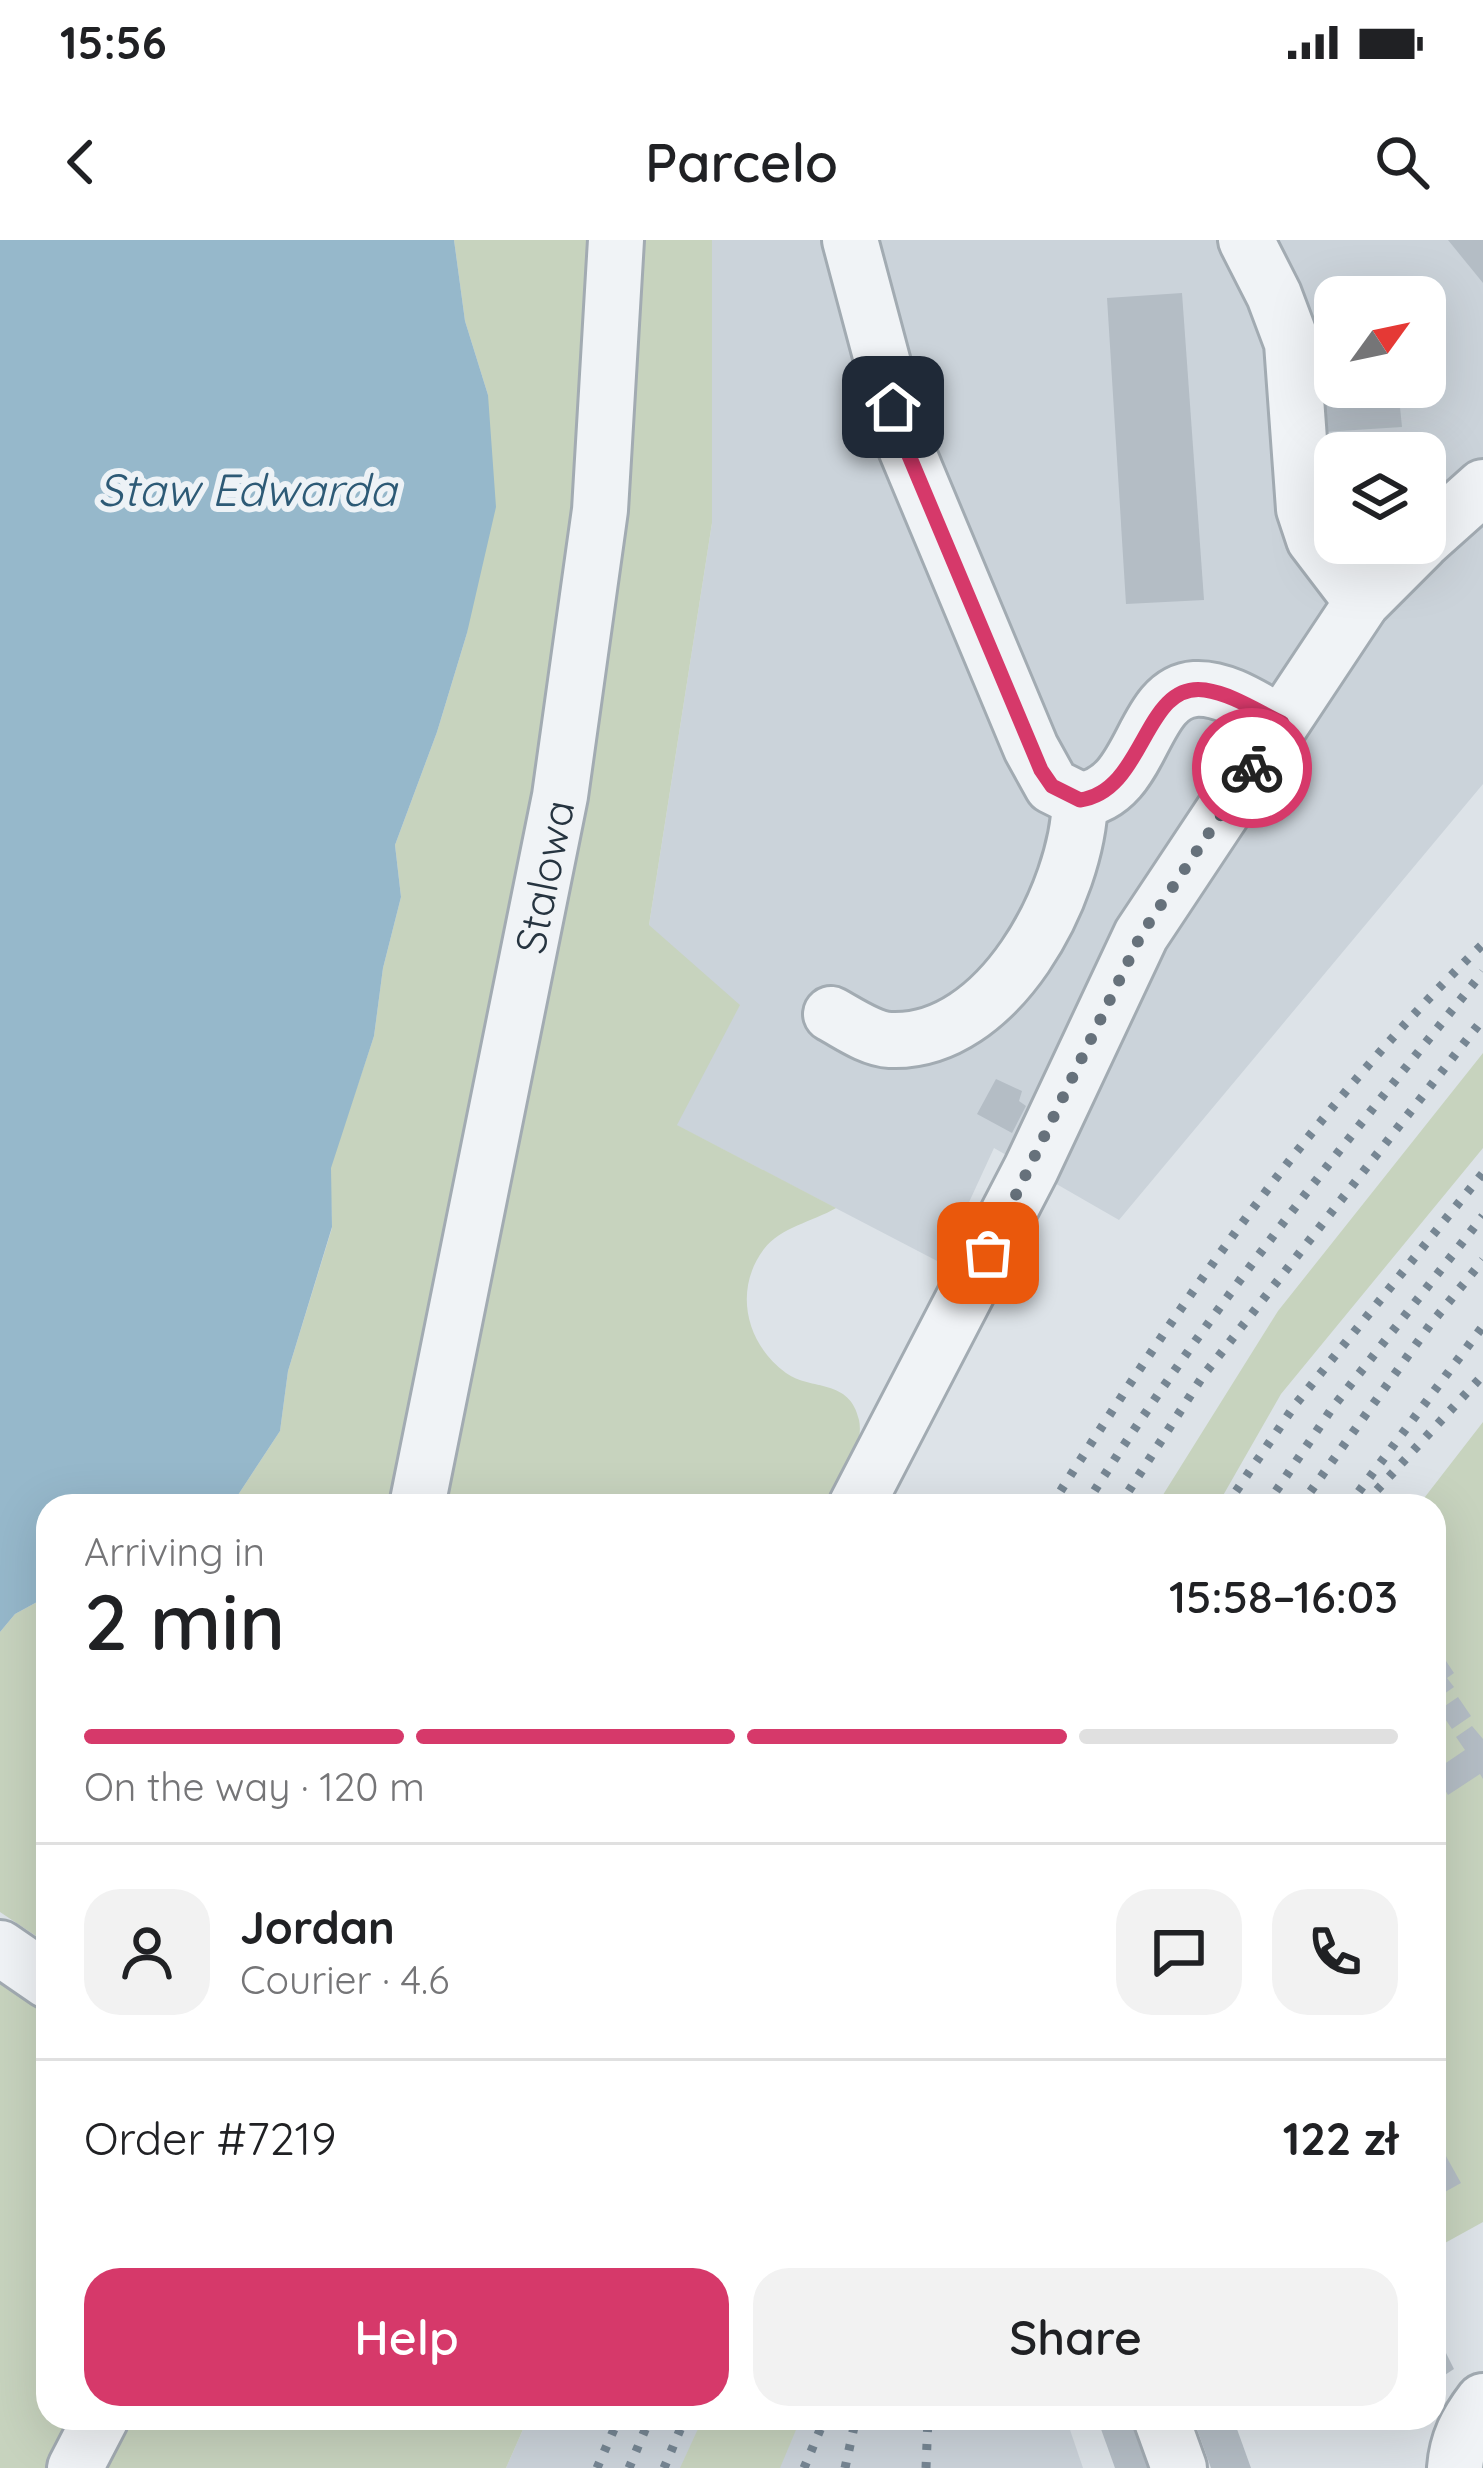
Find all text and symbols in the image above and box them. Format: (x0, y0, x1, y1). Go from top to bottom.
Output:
text: 15:56 (60, 14, 167, 70)
text: Parcelo (645, 128, 838, 196)
icon: back (48, 129, 114, 195)
icon: search (1369, 129, 1435, 195)
north arrow (1314, 276, 1446, 408)
map controls (1314, 276, 1446, 564)
pin (842, 356, 944, 458)
icon: home (860, 374, 926, 440)
button: layers (1314, 432, 1446, 564)
water label: Staw Edwarda (98, 461, 399, 517)
courier (1192, 708, 1312, 828)
icon: bike (1219, 735, 1285, 801)
street label: Stalowa (502, 795, 585, 958)
pin (937, 1202, 1039, 1304)
icon: bag (955, 1220, 1021, 1286)
text: Arriving in (84, 1527, 265, 1576)
text: 15:58–16:03 (1169, 1568, 1398, 1624)
text: 2 min (84, 1572, 285, 1670)
text: On the way · 120 m (84, 1762, 425, 1811)
button: person (84, 1889, 210, 2015)
button: chat (1116, 1889, 1242, 2015)
button: phone (1272, 1889, 1398, 2015)
text: Jordan (240, 1899, 395, 1955)
text: Courier · 4.6 (240, 1955, 449, 2004)
text: Order #7219 (84, 2110, 336, 2166)
text: 122 zł (1283, 2110, 1398, 2166)
button: Help (84, 2268, 729, 2406)
button: Share (753, 2268, 1398, 2406)

